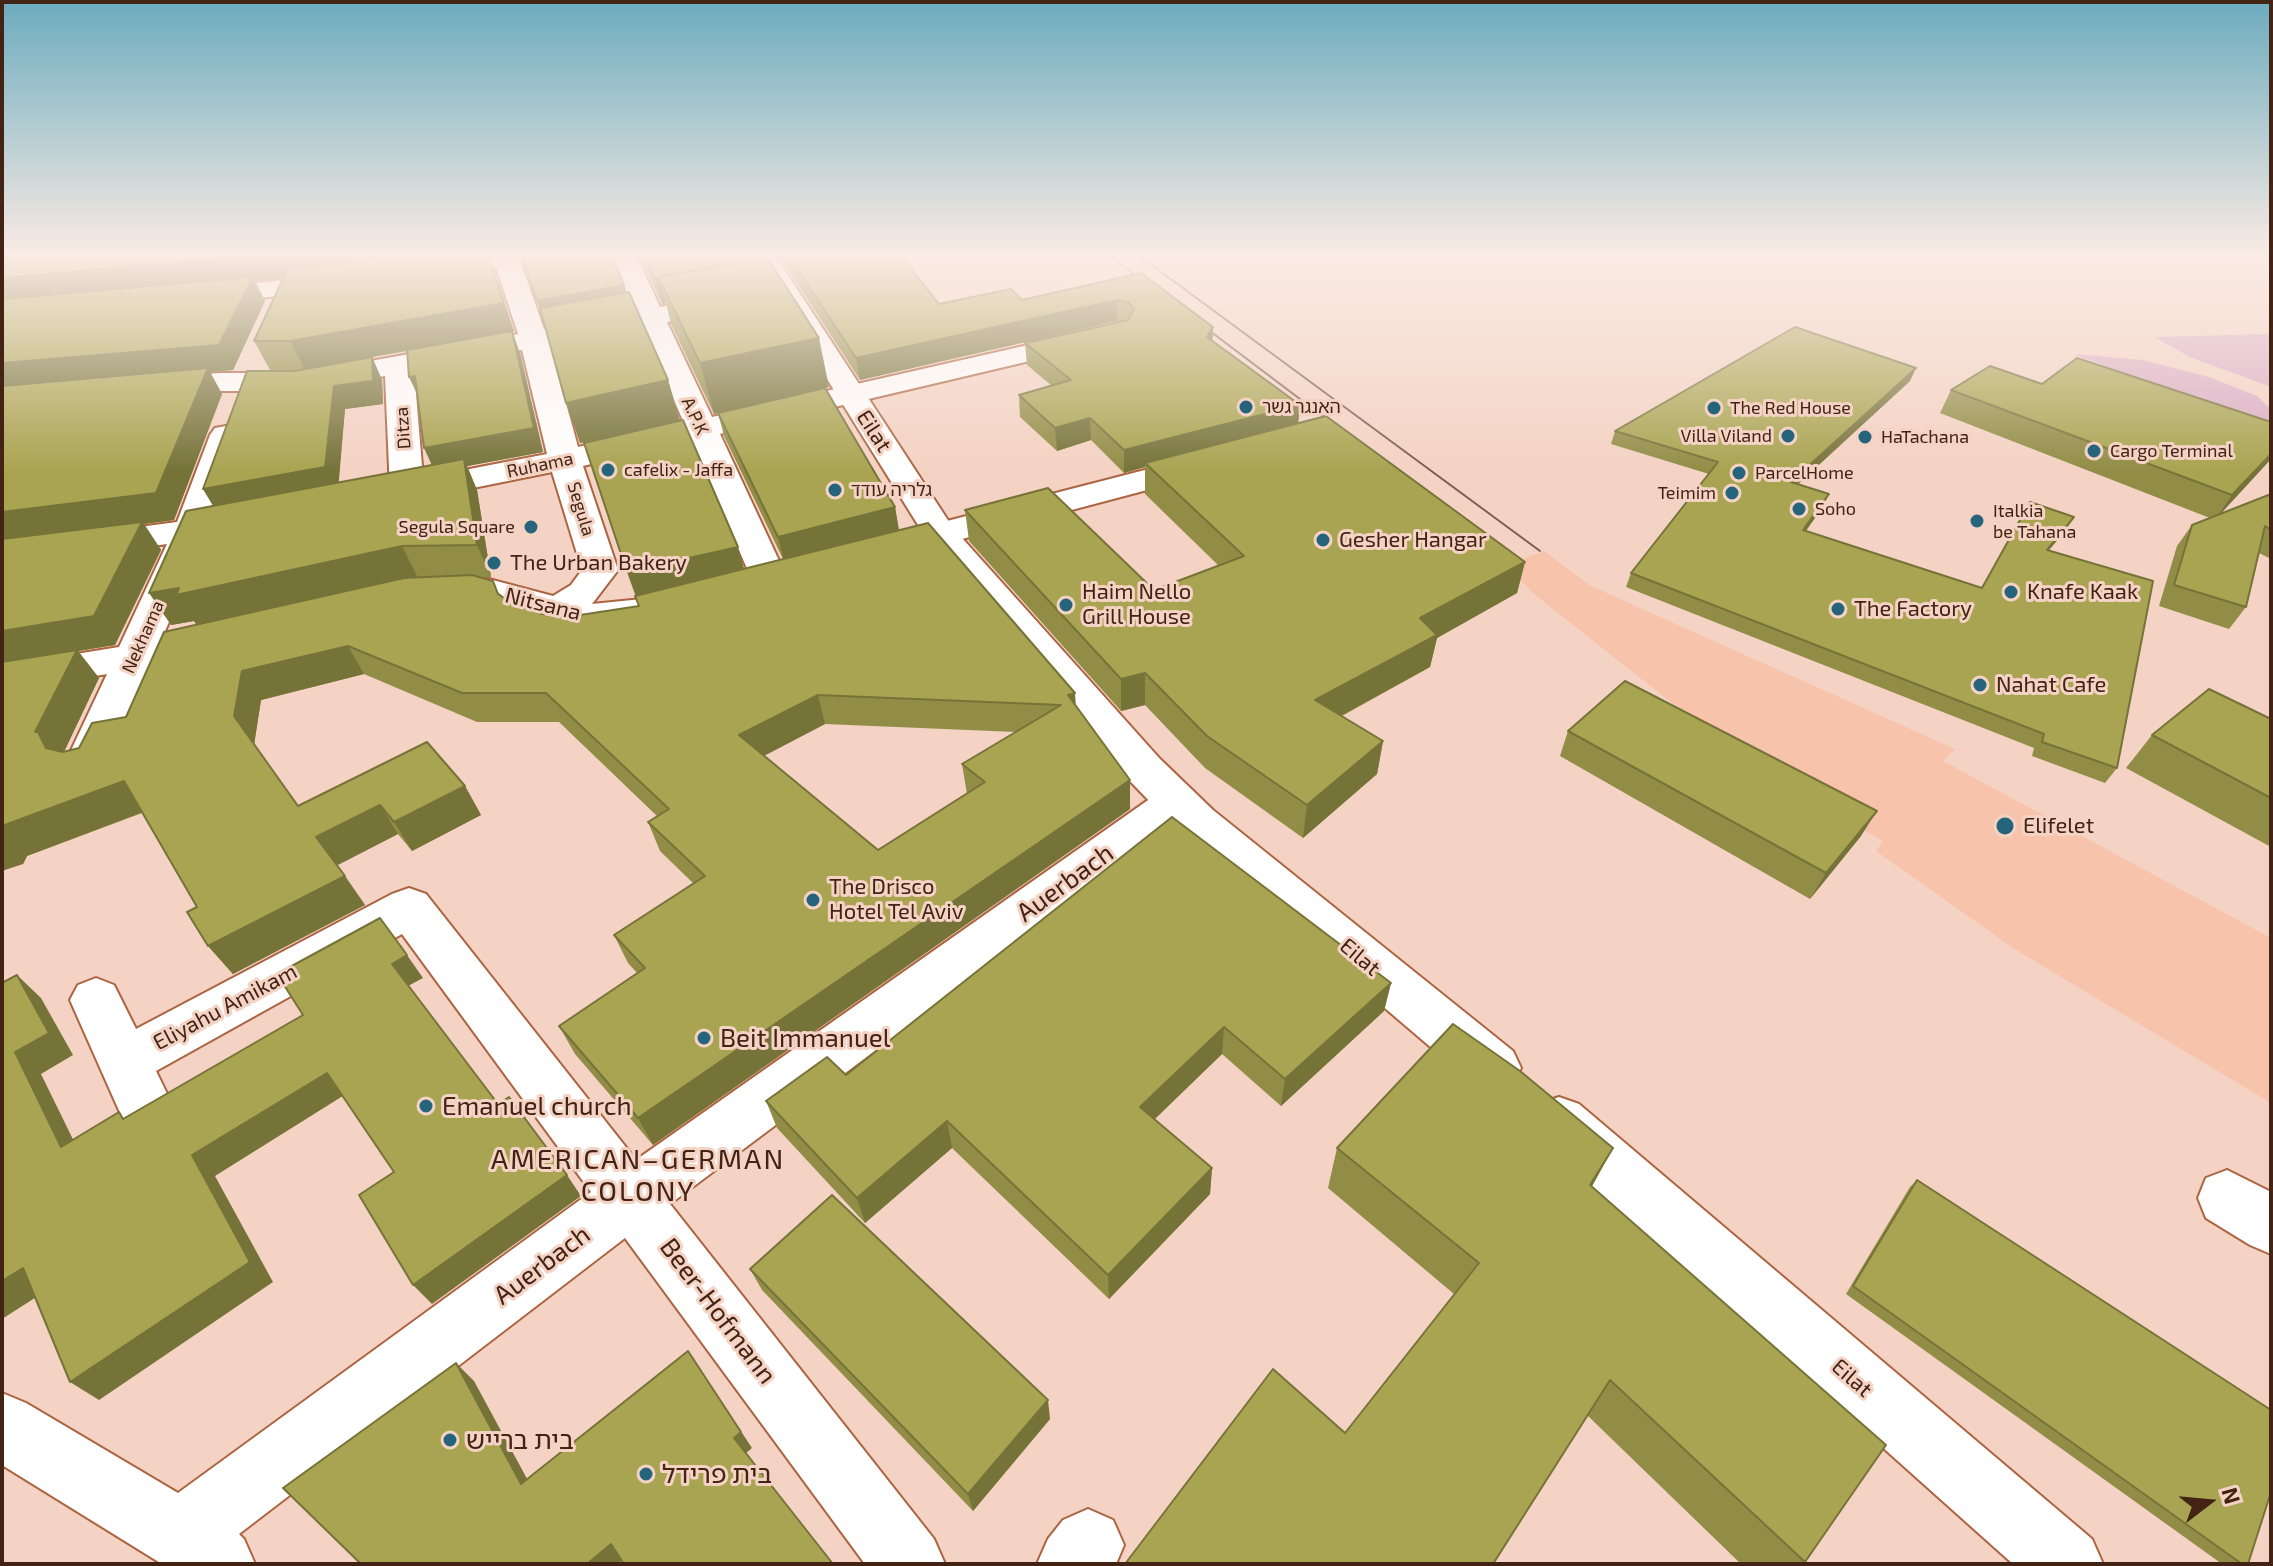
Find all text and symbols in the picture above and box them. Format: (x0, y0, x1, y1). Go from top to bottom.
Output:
street label: A.P.K (677, 394, 713, 438)
place label: האנגר גשר (1262, 396, 1341, 418)
place label: The Red House (1730, 397, 1851, 419)
marker: האנגר גשר (1237, 398, 1255, 416)
marker: The Red House (1705, 399, 1723, 417)
street label: Eilat (851, 405, 897, 457)
street label: Ditza (391, 406, 415, 450)
place label: Villa Viland (1681, 425, 1772, 447)
place label: HaTachana (1881, 426, 1969, 448)
marker: Villa Viland (1779, 427, 1797, 445)
marker: HaTachana (1856, 428, 1874, 446)
place label: Cargo Terminal (2110, 440, 2233, 462)
marker: Cargo Terminal (2085, 442, 2103, 460)
street label: Ruhama (505, 447, 575, 483)
place label: cafelix - Jaffa (624, 459, 733, 481)
marker: cafelix - Jaffa (599, 461, 617, 479)
place label: ParcelHome (1755, 462, 1854, 484)
marker: ParcelHome (1730, 464, 1748, 482)
street label: Segula (563, 479, 599, 539)
place label: גלריה עודד (851, 479, 932, 501)
marker: גלריה עודד (826, 481, 844, 499)
place label: Teimim (1657, 482, 1716, 504)
marker: Teimim (1723, 484, 1741, 502)
place label: Soho (1815, 498, 1856, 520)
marker: Soho (1790, 500, 1808, 518)
place label: Italkia be Tahana (1993, 500, 2076, 542)
marker: Italkia be Tahana (1968, 512, 1986, 530)
place label: Segula Square (399, 516, 515, 538)
marker: Segula Square (522, 518, 540, 536)
place label: Gesher Hangar (1339, 527, 1487, 553)
marker: Gesher Hangar (1314, 531, 1332, 549)
place label: The Urban Bakery (510, 550, 687, 576)
marker: The Urban Bakery (485, 554, 503, 572)
place label: Haim Nello Grill House (1082, 579, 1191, 630)
place label: Knafe Kaak (2027, 579, 2138, 605)
street label: Nitsana (502, 582, 584, 626)
marker: Knafe Kaak (2002, 583, 2020, 601)
marker: Haim Nello Grill House (1057, 596, 1075, 614)
place label: The Factory (1854, 596, 1972, 622)
street label: Nekhama (117, 597, 169, 677)
marker: The Factory (1829, 600, 1847, 618)
place label: Nahat Cafe (1996, 672, 2106, 698)
marker: Nahat Cafe (1971, 676, 1989, 694)
place label: Elifelet (2023, 813, 2094, 839)
marker: Elifelet (1994, 815, 2016, 837)
street label: Auerbach (1010, 837, 1120, 929)
place label: The Drisco Hotel Tel Aviv (829, 874, 963, 926)
marker: The Drisco Hotel Tel Aviv (804, 891, 822, 909)
street label: Eilat (1334, 932, 1386, 982)
street label: Eliyahu Amikam (149, 958, 301, 1056)
place label: Beit Immanuel (720, 1022, 890, 1054)
marker: Beit Immanuel (695, 1029, 713, 1047)
place label: Emanuel church (442, 1090, 632, 1122)
marker: Emanuel church (417, 1097, 435, 1115)
district label: AMERICAN–GERMAN COLONY (491, 1143, 785, 1209)
street label: Auerbach (488, 1219, 596, 1311)
street label: Beer-Hofmann (653, 1232, 783, 1390)
street label: Eilat (1826, 1353, 1878, 1403)
place label: בית ברייש (466, 1424, 574, 1456)
marker: בית ברייש (441, 1431, 459, 1449)
place label: בית פרידל (662, 1458, 772, 1490)
north arrow (2169, 1462, 2249, 1542)
marker: בית פרידל (637, 1465, 655, 1483)
text: N (2217, 1484, 2247, 1507)

